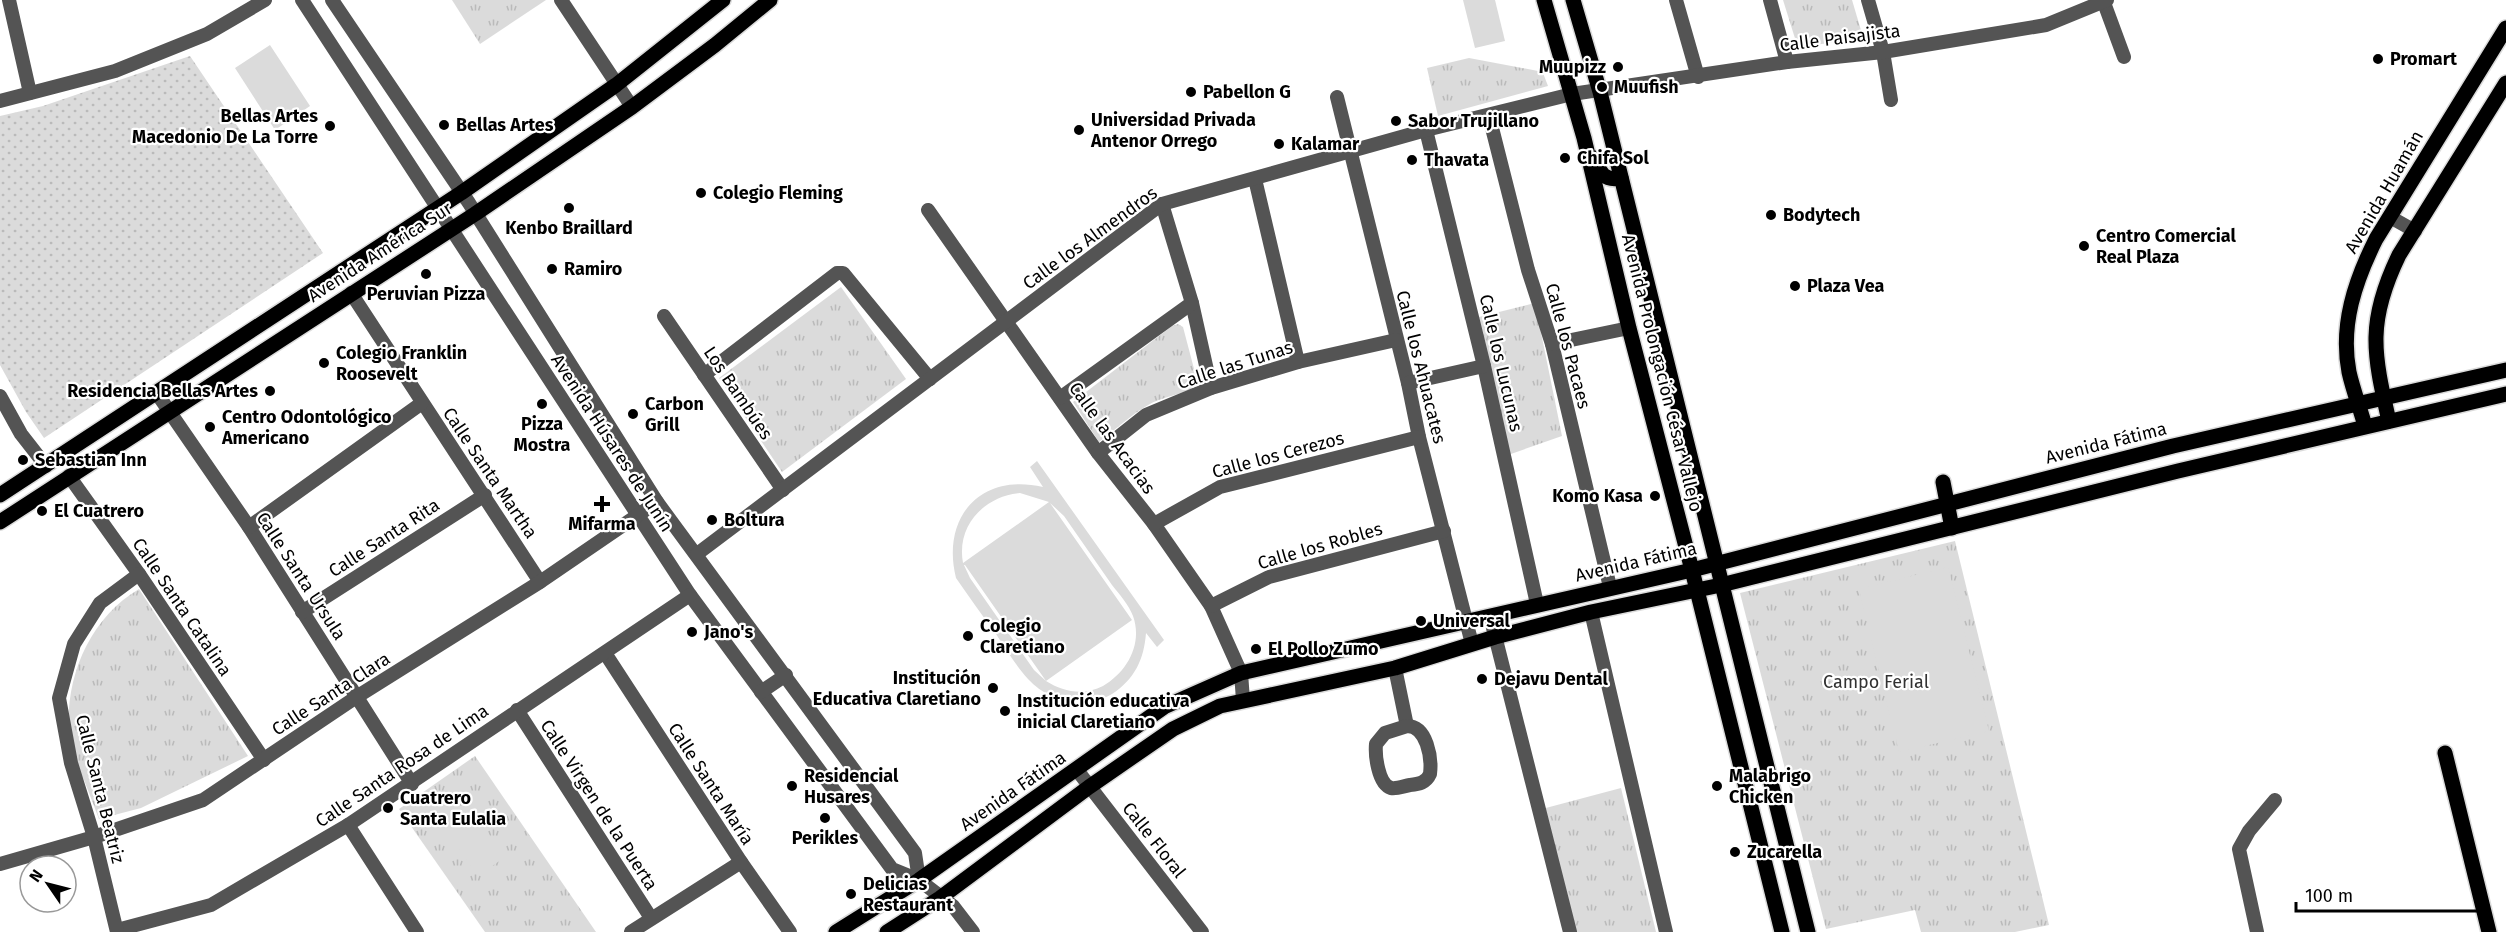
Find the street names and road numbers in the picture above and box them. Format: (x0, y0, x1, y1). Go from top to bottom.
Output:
street label: Calle Paisajista (1778, 20, 1902, 56)
street label: Avenida Huamán (2340, 127, 2428, 257)
street label: Calle los Almendros (1018, 182, 1162, 294)
street label: Avenida América Sur (304, 197, 456, 307)
street label: Avenida Prolongación César Vallejo (1617, 232, 1707, 514)
street label: Calle los Pacaes (1541, 281, 1595, 411)
street label: Calle los Ahuacates (1391, 288, 1451, 446)
street label: Calle los Lucunas (1475, 292, 1527, 434)
street label: Calle las Tunas (1174, 336, 1296, 394)
street label: Los Bambúes (699, 342, 777, 444)
street label: Avenida Húsares de Junín (546, 350, 678, 536)
street label: Calle las Acacias (1064, 378, 1160, 498)
street label: Calle Santa Martha (438, 403, 542, 543)
street label: Avenida Fátima (2043, 417, 2169, 469)
street label: Calle los Cerezos (1210, 427, 1346, 483)
street label: Calle Santa Rita (324, 494, 444, 582)
street label: Calle Santa Ursula (251, 508, 351, 644)
street label: Calle los Robles (1255, 518, 1385, 574)
street label: Calle Santa Catalina (128, 534, 236, 680)
street label: Avenida Fátima (1573, 537, 1699, 587)
street label: Calle Santa Clara (268, 648, 394, 740)
street label: Calle Santa Rosa de Lima (311, 700, 493, 832)
street label: Calle Santa Beatriz (71, 712, 129, 866)
street label: Calle Virgen de la Puerta (536, 716, 662, 894)
street label: Calle Santa María (663, 719, 759, 849)
street label: Avenida Fátima (956, 746, 1070, 836)
street label: Calle Floral (1118, 798, 1190, 882)

